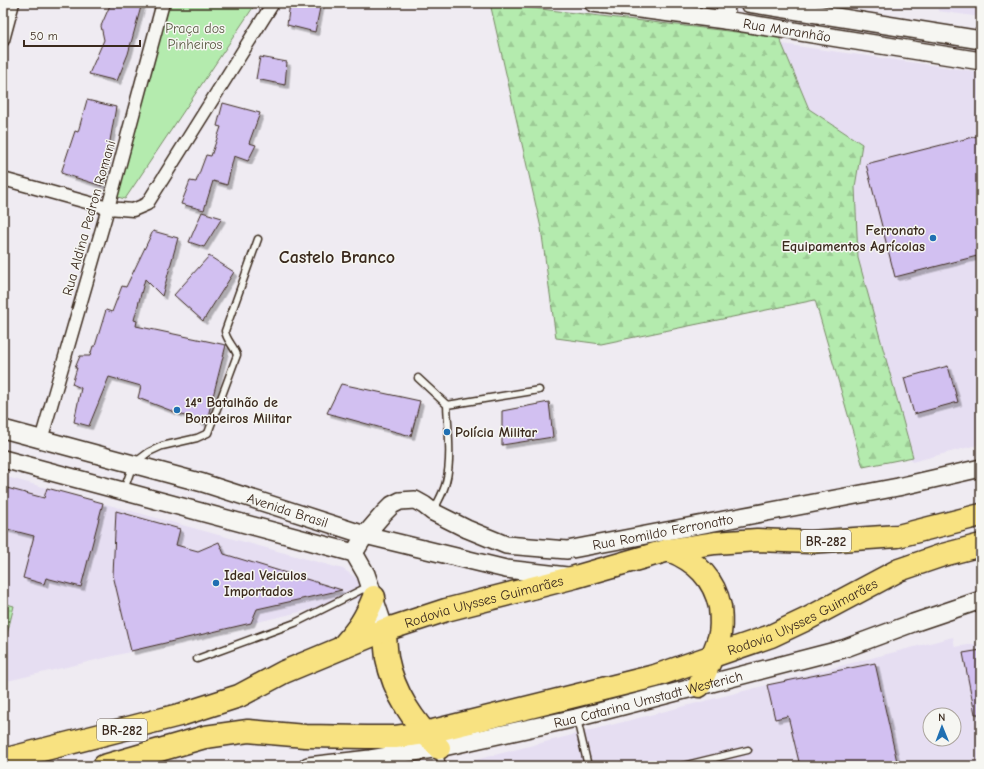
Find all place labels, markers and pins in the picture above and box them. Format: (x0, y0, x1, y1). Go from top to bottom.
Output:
place label: Ferronato Equipamentos Agrícolas (782, 222, 925, 255)
marker: Ferronato Equipamentos Agrícolas (928, 233, 938, 243)
place label: 14ª Batalhão de Bombeiros Militar (185, 394, 292, 427)
marker: 14ª Batalhão de Bombeiros Militar (172, 405, 182, 415)
place label: Polícia Militar (455, 424, 538, 441)
marker: Polícia Militar (442, 427, 452, 437)
place label: Ideal Veiculos Importados (224, 567, 307, 600)
marker: Ideal Veiculos Importados (211, 578, 221, 588)

